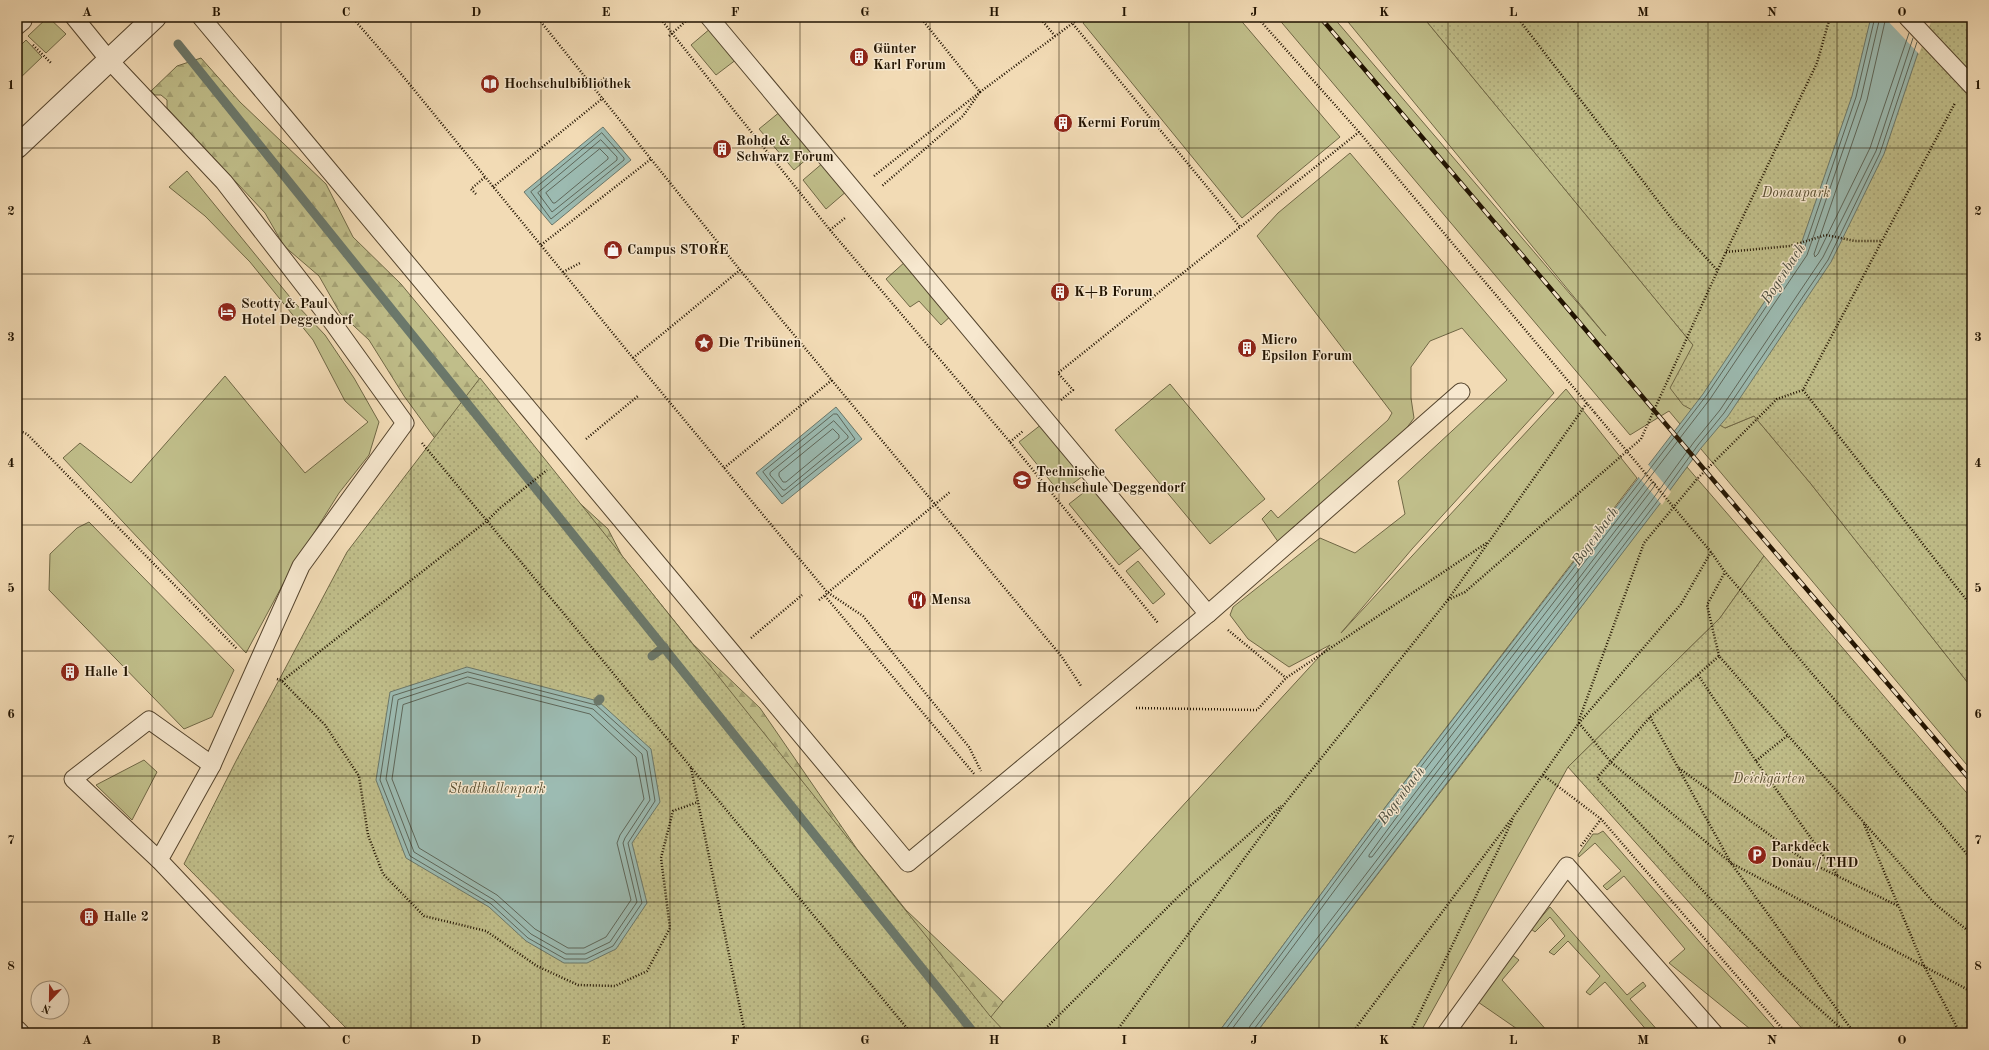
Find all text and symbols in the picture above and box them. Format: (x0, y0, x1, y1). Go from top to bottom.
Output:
text: A (82, 6, 92, 19)
text: B (211, 6, 221, 19)
text: C (342, 6, 350, 19)
text: D (471, 6, 481, 19)
text: E (602, 6, 611, 19)
text: F (731, 6, 740, 19)
text: G (860, 6, 870, 19)
text: H (989, 6, 1000, 19)
text: I (1121, 6, 1127, 19)
text: J (1250, 6, 1258, 19)
text: K (1379, 6, 1389, 19)
text: L (1509, 6, 1518, 19)
text: M (1637, 6, 1649, 19)
text: N (1767, 6, 1777, 19)
text: O (1897, 6, 1907, 19)
place label: Günter Karl Forum (873, 42, 946, 72)
building icon: Günter Karl Forum (848, 46, 870, 68)
library icon: Hochschulbibliothek (479, 73, 501, 95)
place label: Hochschulbibliothek (504, 77, 631, 91)
text: 1 (7, 79, 15, 92)
text: 1 (1974, 79, 1982, 92)
building icon: Kermi Forum (1052, 112, 1074, 134)
place label: Kermi Forum (1077, 116, 1161, 130)
place label: Rohde & Schwarz Forum (736, 134, 834, 164)
building icon: Rohde & Schwarz Forum (711, 138, 733, 160)
park label: Donaupark (1761, 186, 1830, 201)
text: 2 (7, 205, 15, 218)
text: 2 (1974, 205, 1982, 218)
shop icon: Campus STORE (602, 239, 624, 261)
water label: Bogenbach (1759, 241, 1809, 308)
place label: Campus STORE (627, 243, 728, 257)
building icon: K+B Forum (1049, 281, 1071, 303)
place label: K+B Forum (1074, 285, 1153, 299)
place label: Scotty & Paul Hotel Deggendorf (241, 297, 354, 327)
hotel icon: Scotty & Paul Hotel Deggendorf (216, 301, 238, 323)
text: 3 (7, 331, 15, 344)
text: 3 (1974, 331, 1982, 344)
place icon: Die Tribünen (693, 332, 715, 354)
place label: Micro Epsilon Forum (1261, 333, 1352, 363)
place label: Die Tribünen (718, 336, 801, 350)
building icon: Micro Epsilon Forum (1236, 337, 1258, 359)
text: 4 (7, 457, 15, 470)
text: 4 (1974, 457, 1982, 470)
place label: Technische Hochschule Deggendorf (1036, 465, 1186, 495)
school or university icon: Technische Hochschule Deggendorf (1011, 469, 1033, 491)
water label: Bogenbach (1569, 505, 1622, 570)
text: 5 (7, 582, 15, 595)
text: 5 (1974, 582, 1982, 595)
restaurant icon: Mensa (906, 589, 928, 611)
place label: Mensa (931, 593, 971, 607)
building icon: Halle 1 (59, 661, 81, 683)
place label: Halle 1 (84, 665, 130, 679)
text: 6 (7, 708, 15, 721)
text: 6 (1974, 708, 1982, 721)
water label: Bogenbach (1375, 764, 1429, 829)
park label: Deichgärten (1732, 772, 1805, 787)
park label: Stadthallenpark (448, 782, 546, 797)
text: 7 (7, 834, 15, 847)
text: 7 (1974, 834, 1982, 847)
place label: Parkdeck Donau / THD (1771, 840, 1858, 871)
parking icon: Parkdeck Donau / THD (1746, 844, 1768, 866)
building icon: Halle 2 (78, 906, 100, 928)
place label: Halle 2 (103, 910, 149, 924)
text: 8 (7, 960, 15, 973)
text: 8 (1974, 960, 1982, 973)
north arrow (30, 980, 70, 1020)
text: N (40, 1001, 53, 1015)
text: A (82, 1034, 92, 1047)
text: B (211, 1034, 221, 1047)
text: C (342, 1034, 350, 1047)
text: D (471, 1034, 481, 1047)
text: E (602, 1034, 611, 1047)
text: F (731, 1034, 740, 1047)
text: G (860, 1034, 870, 1047)
text: H (989, 1034, 1000, 1047)
text: I (1121, 1034, 1127, 1047)
text: J (1250, 1034, 1258, 1047)
text: K (1379, 1034, 1389, 1047)
text: L (1509, 1034, 1518, 1047)
text: M (1637, 1034, 1649, 1047)
text: N (1767, 1034, 1777, 1047)
text: O (1897, 1034, 1907, 1047)

